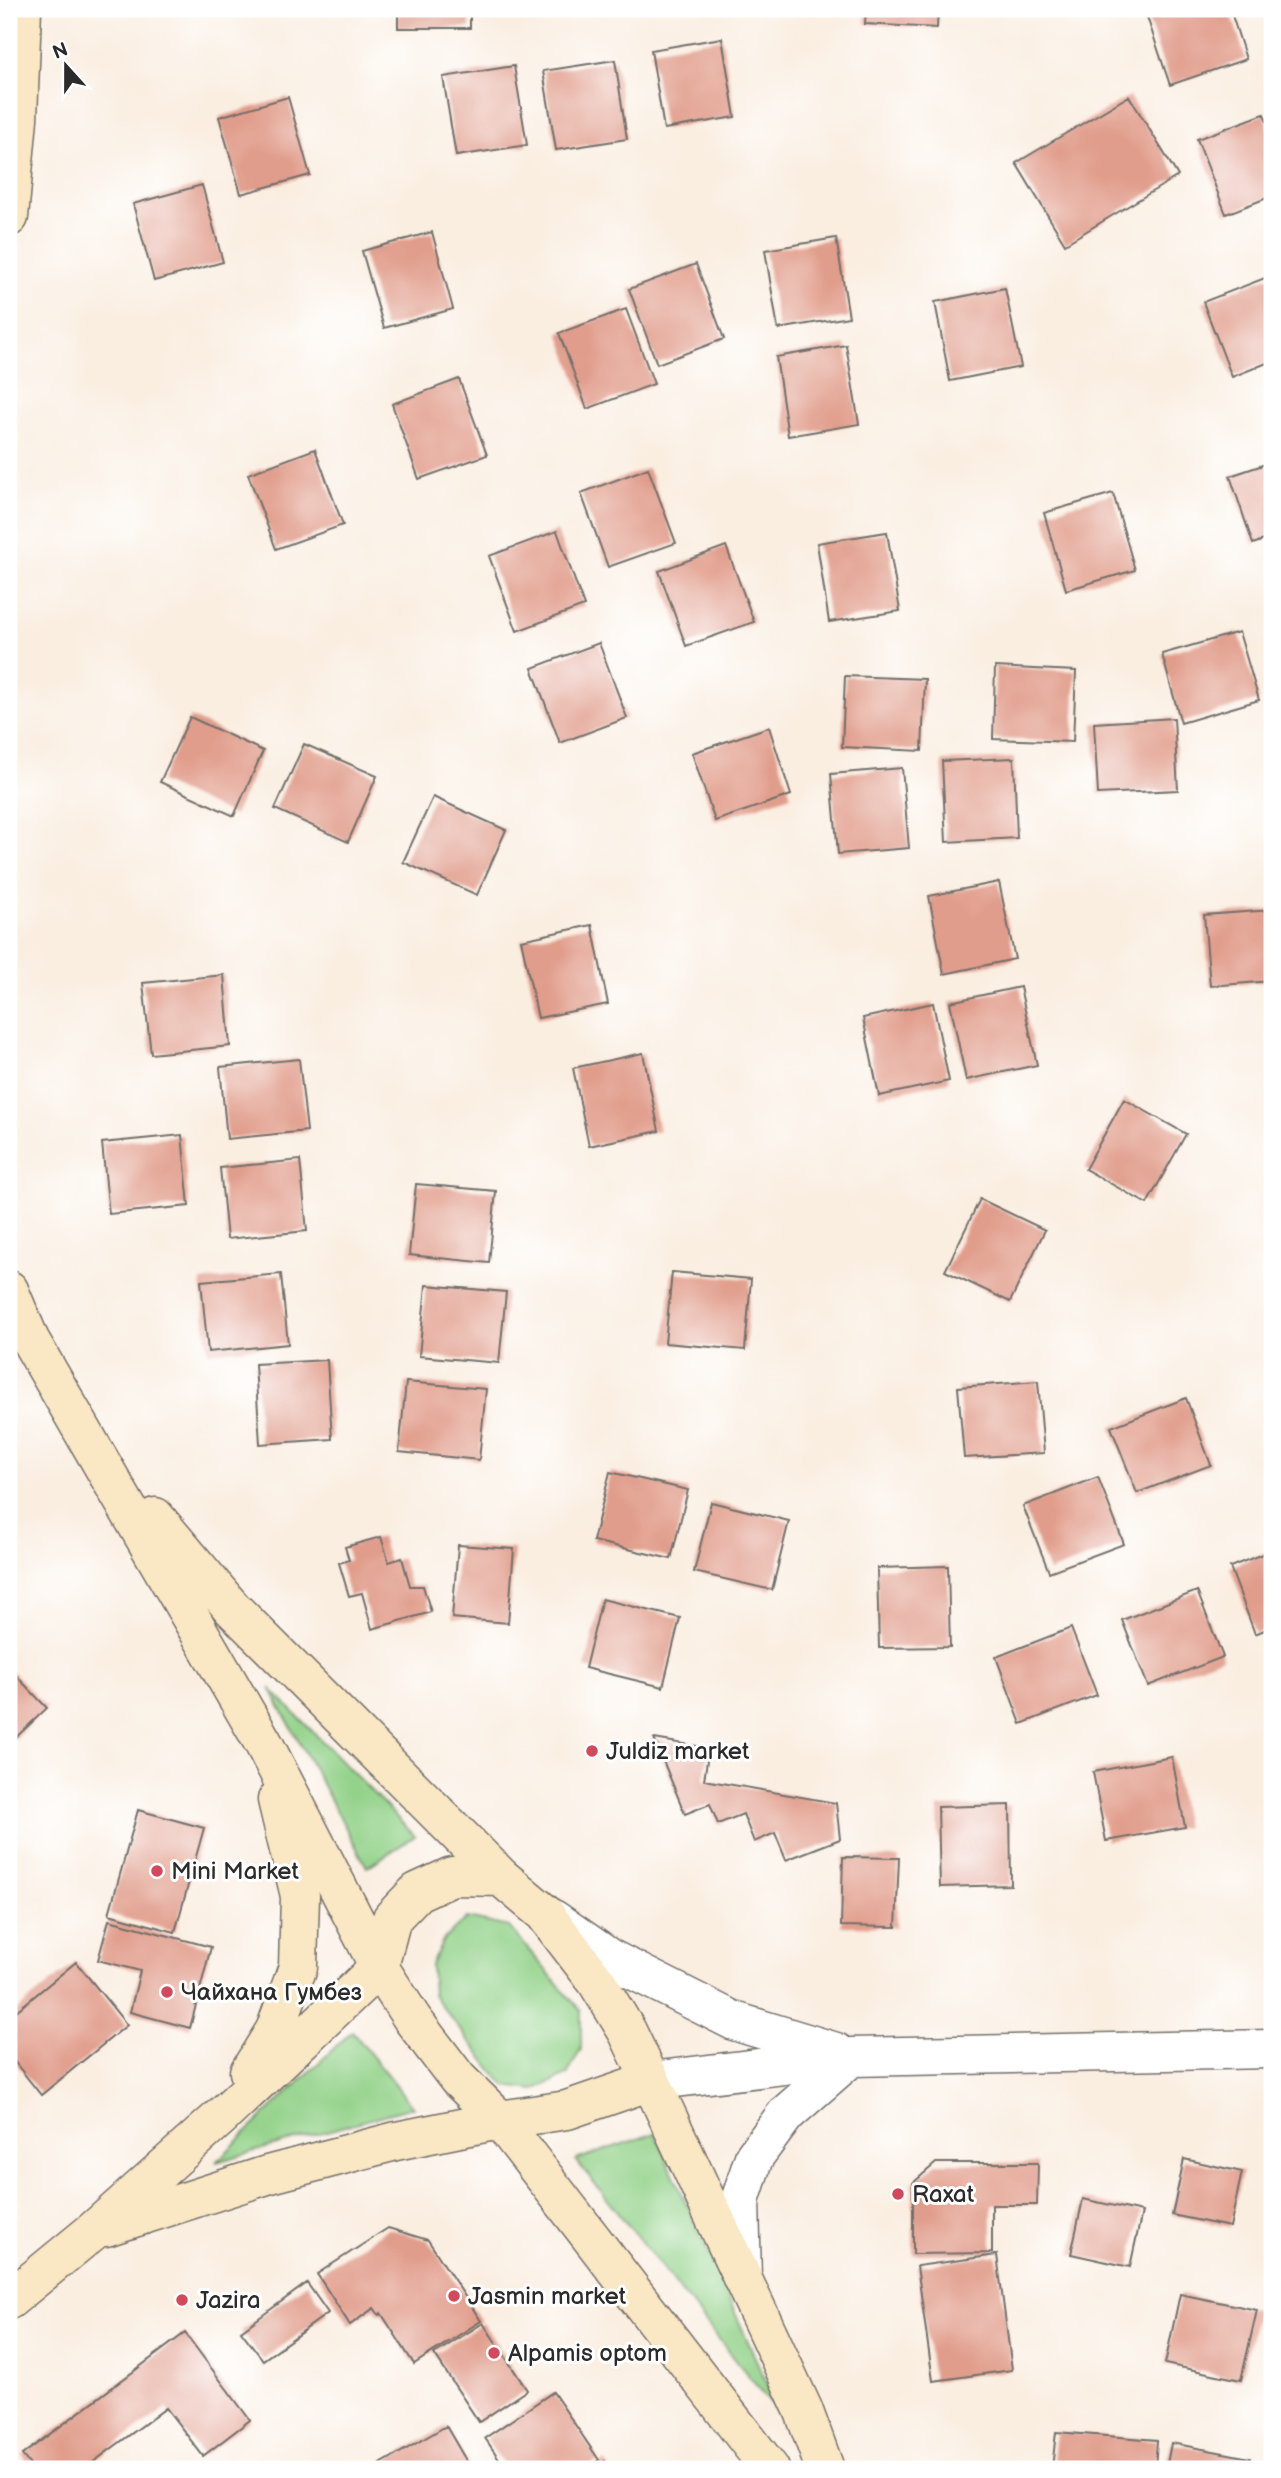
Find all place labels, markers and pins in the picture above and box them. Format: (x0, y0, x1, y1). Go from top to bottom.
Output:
place label: Juldiz market (606, 1737, 750, 1766)
marker: Juldiz market (584, 1743, 600, 1759)
place label: Mini Market (171, 1857, 300, 1886)
marker: Mini Market (149, 1863, 165, 1879)
place label: Чайхана Гумбез (181, 1978, 362, 2007)
marker: Чайхана Гумбез (159, 1984, 175, 2000)
place label: Raxat (912, 2180, 975, 2209)
marker: Raxat (890, 2186, 906, 2202)
place label: Jasmin market (468, 2282, 627, 2311)
place label: Jazira (196, 2286, 261, 2315)
marker: Jasmin market (446, 2288, 462, 2304)
marker: Jazira (174, 2292, 190, 2308)
place label: Alpamis optom (508, 2339, 667, 2368)
marker: Alpamis optom (486, 2345, 502, 2361)

